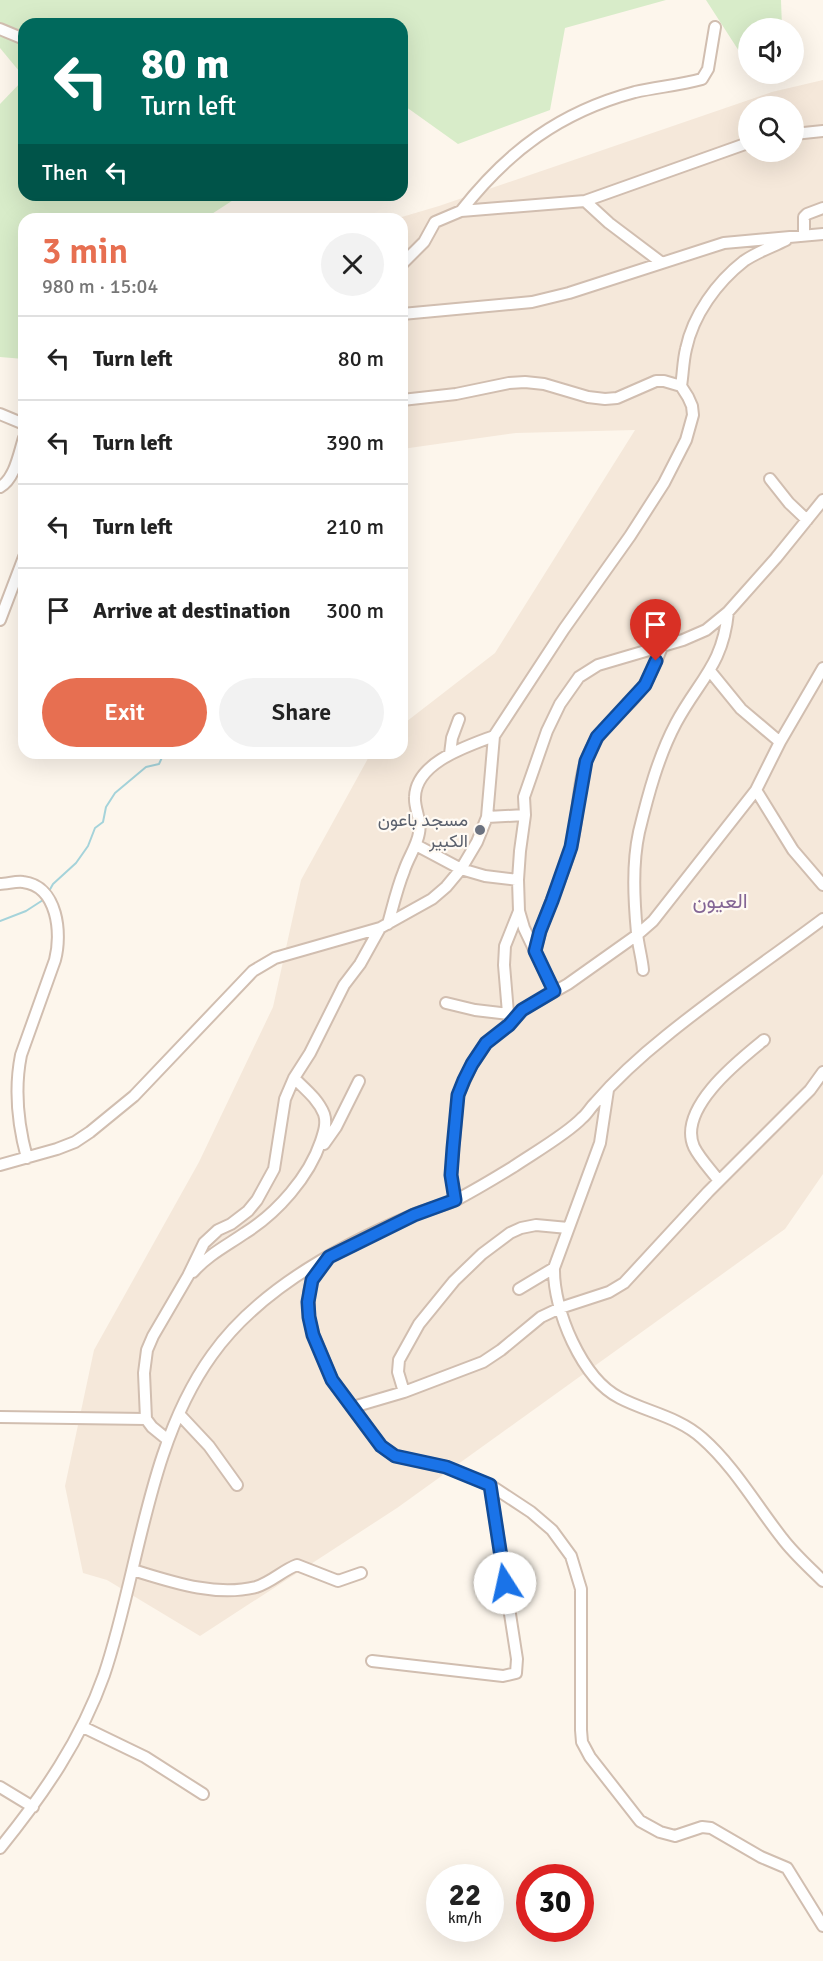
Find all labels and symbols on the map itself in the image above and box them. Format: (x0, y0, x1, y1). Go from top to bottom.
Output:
pin (630, 599, 681, 661)
place label: مسجد باعون الكبير (378, 809, 468, 852)
marker: مسجد باعون الكبير (473, 823, 487, 837)
district label: العيون (692, 888, 748, 914)
position arrow (473, 1551, 537, 1615)
speed limit sign: 30 (516, 1864, 594, 1942)

